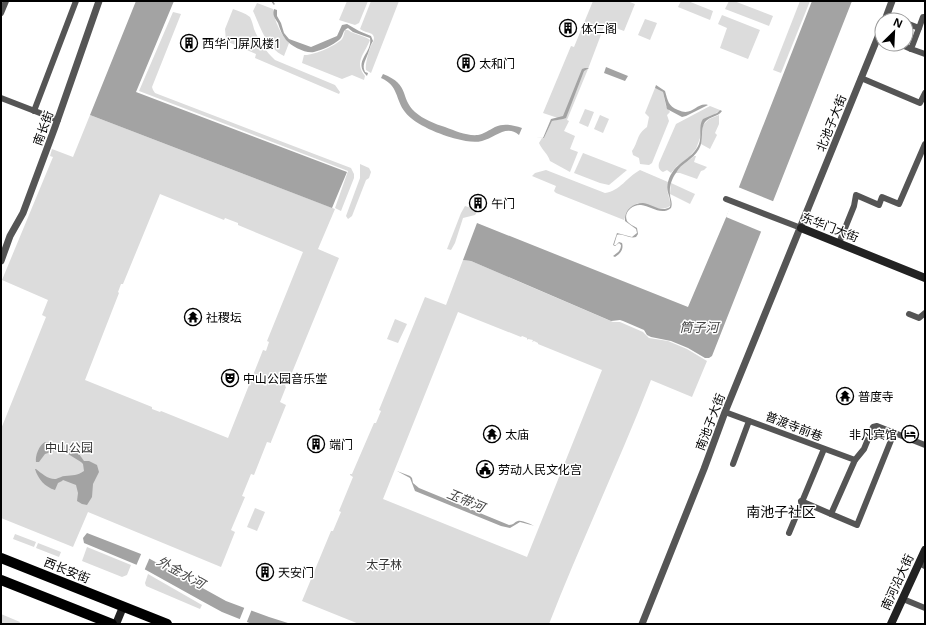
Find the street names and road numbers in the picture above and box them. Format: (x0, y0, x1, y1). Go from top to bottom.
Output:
street label: 北池子大街 (812, 92, 850, 154)
street label: 南长街 (29, 108, 57, 148)
street label: 东华门大街 (799, 208, 861, 246)
street label: 南池子大街 (691, 391, 729, 453)
street label: 普渡寺前巷 (763, 407, 825, 445)
street label: 南河沿大街 (877, 551, 917, 613)
street label: 西长安街 (42, 553, 92, 587)

